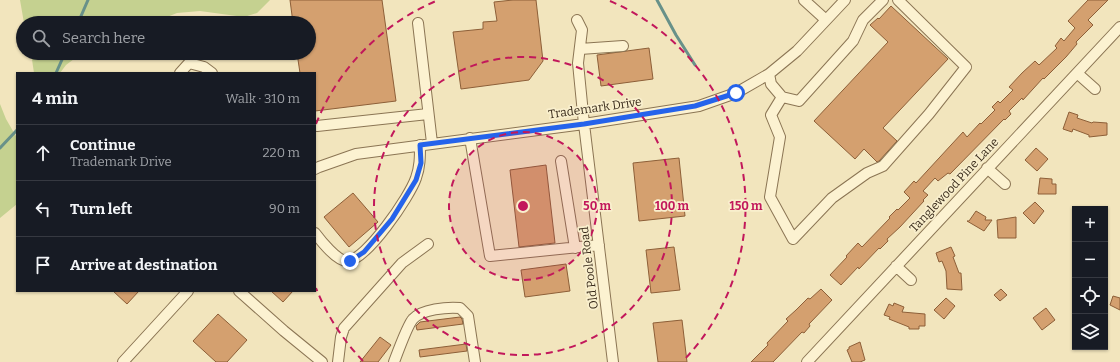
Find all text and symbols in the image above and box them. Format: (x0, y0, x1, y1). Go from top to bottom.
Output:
search box (16, 16, 316, 60)
icon: search (30, 27, 52, 49)
text: Search here (62, 29, 145, 47)
route start (727, 84, 745, 102)
text: 4 min (32, 88, 78, 109)
text: Walk · 310 m (226, 91, 300, 106)
street label: Trademark Drive (548, 95, 642, 121)
street label: Tanglewood Pine Lane (907, 135, 1001, 235)
text: Continue (70, 136, 136, 154)
icon: ahead (32, 142, 54, 164)
text: 220 m (263, 145, 300, 160)
text: Trademark Drive (70, 154, 172, 169)
icon: left (32, 198, 54, 220)
centre of rings (516, 199, 530, 213)
text: 50 m (583, 199, 611, 213)
text: 100 m (655, 199, 690, 213)
text: 150 m (730, 199, 763, 213)
text: Turn left (70, 200, 132, 218)
text: 90 m (269, 201, 300, 216)
map controls (1072, 206, 1108, 350)
button: + (1072, 206, 1108, 242)
street label: Old Poole Road (577, 226, 601, 310)
button: − (1072, 242, 1108, 278)
route end (341, 252, 359, 270)
icon: arrive (32, 254, 54, 276)
text: Arrive at destination (70, 256, 217, 274)
button: locate (1072, 278, 1108, 314)
button: layers (1072, 314, 1108, 350)

